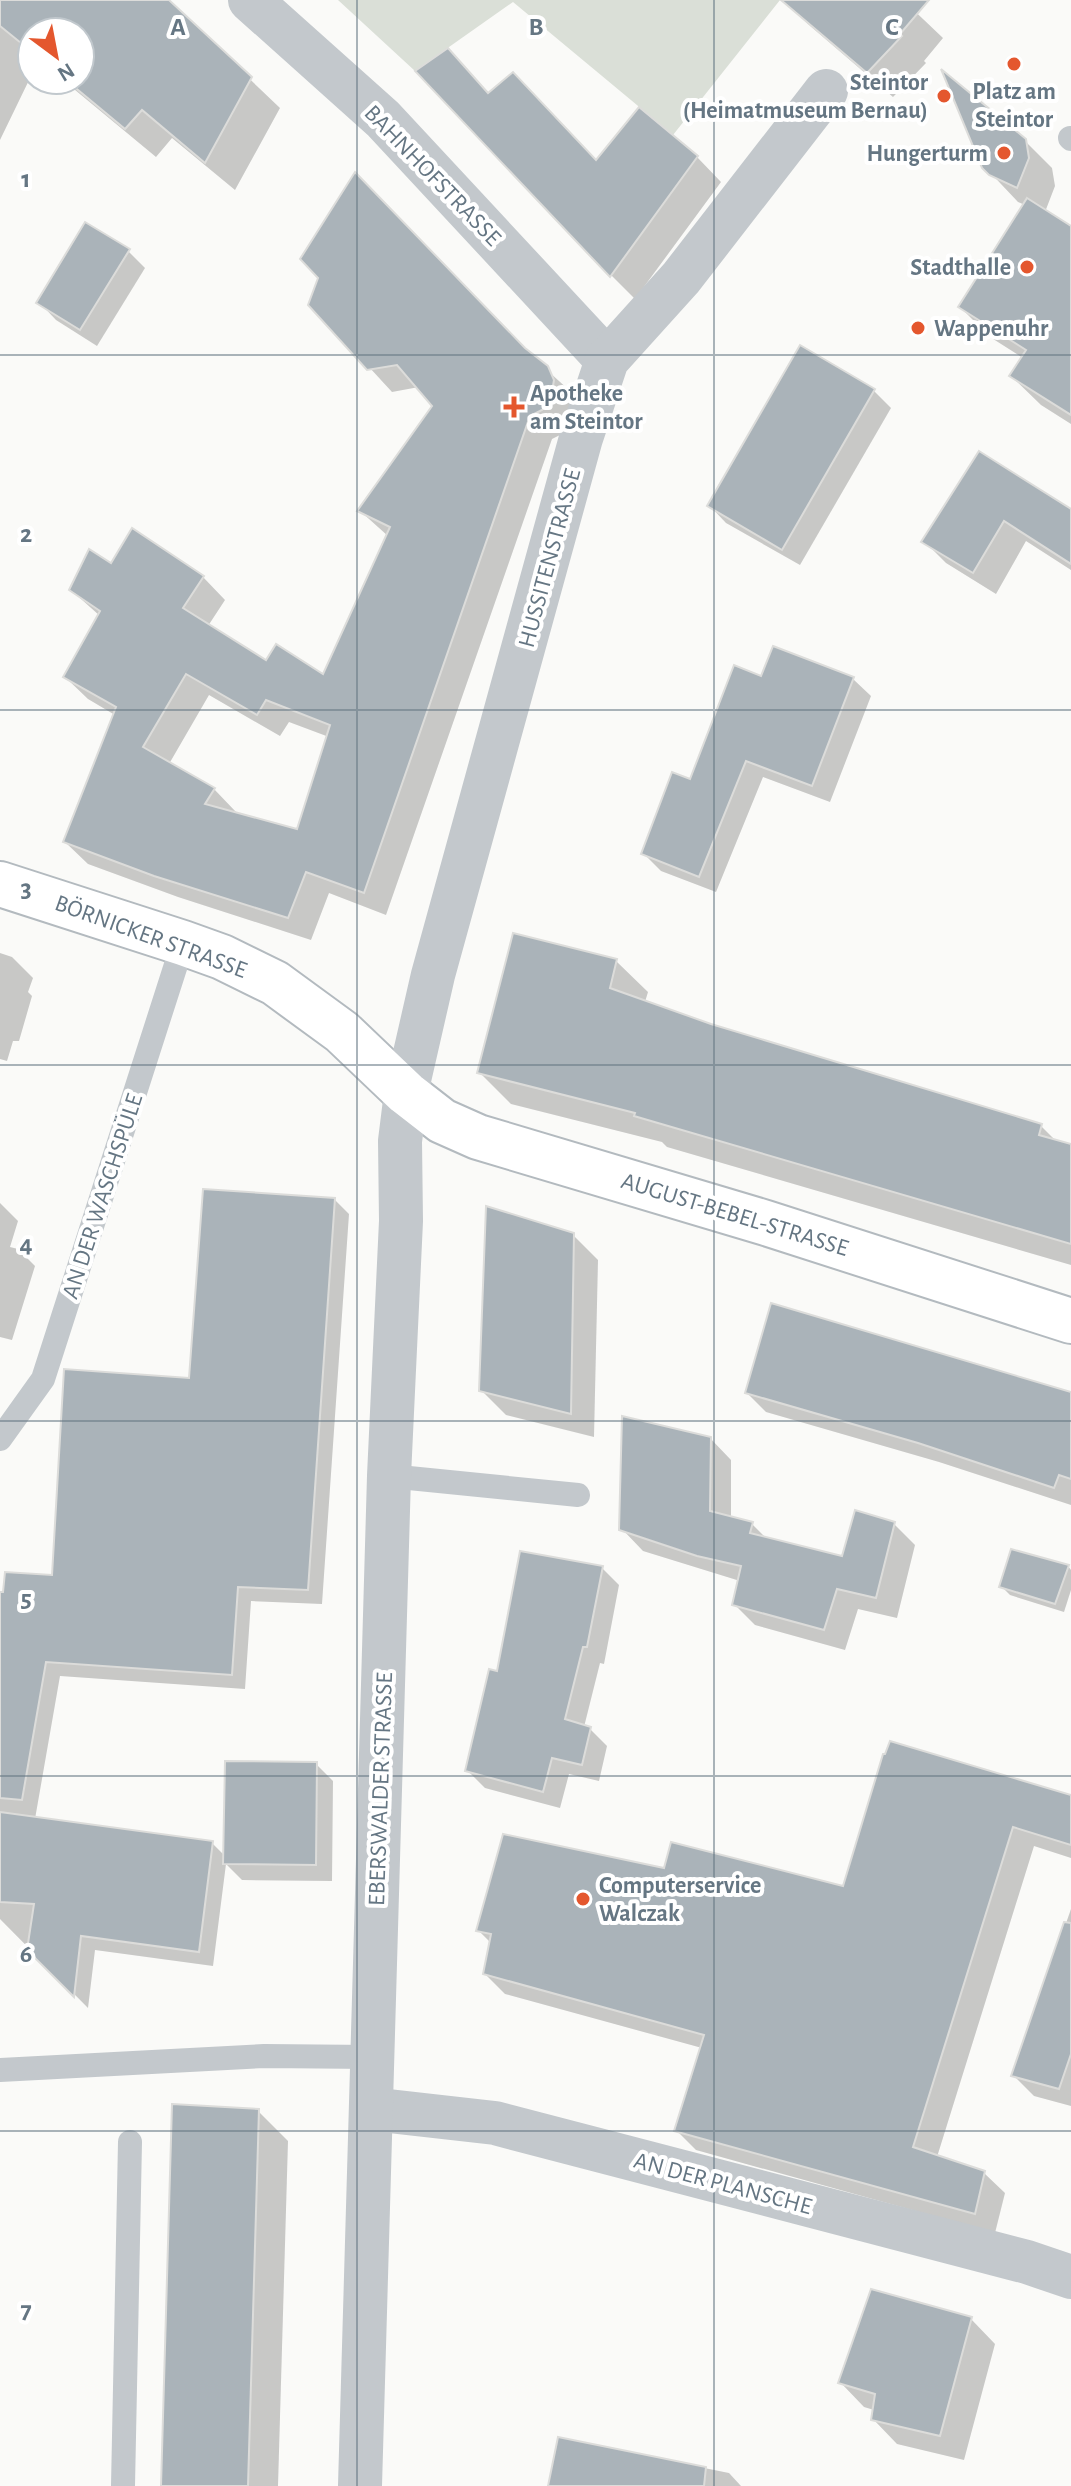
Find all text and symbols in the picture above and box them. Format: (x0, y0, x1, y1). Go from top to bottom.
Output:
text: A (170, 14, 186, 40)
text: B (528, 14, 544, 40)
text: C (885, 14, 899, 40)
north arrow (16, 16, 96, 96)
marker: Platz am Steintor (1005, 55, 1023, 73)
text: N (54, 59, 78, 85)
place label: Steintor (Heimatmuseum Bernau) (683, 71, 929, 123)
place label: Platz am Steintor (972, 80, 1056, 132)
marker: Steintor (Heimatmuseum Bernau) (935, 87, 953, 105)
street label: BAHNHOFSTRASSE (359, 101, 506, 251)
place label: Hungerturm (867, 142, 988, 166)
marker: Hungerturm (995, 144, 1013, 162)
text: 1 (21, 166, 31, 192)
place label: Stadthalle (910, 256, 1011, 280)
marker: Stadthalle (1018, 258, 1036, 276)
place label: Wappenuhr (934, 317, 1049, 341)
marker: Wappenuhr (909, 319, 927, 337)
place label: Apotheke am Steintor (530, 382, 643, 434)
marker: Apotheke am Steintor (505, 398, 523, 416)
street label: HUSSITENSTRASSE (515, 466, 585, 650)
text: 2 (20, 521, 32, 547)
text: 3 (20, 876, 32, 902)
street label: BÖRNICKER STRASSE (51, 890, 251, 983)
street label: AN DER WASCHSPÜLE (58, 1090, 148, 1302)
street label: AUGUST-BEBEL-STRASSE (618, 1169, 851, 1261)
text: 4 (19, 1231, 33, 1257)
text: 5 (20, 1586, 32, 1612)
street label: EBERSWALDER STRASSE (365, 1671, 397, 1906)
place label: Computerservice Walczak (599, 1874, 761, 1926)
marker: Computerservice Walczak (574, 1890, 592, 1908)
text: 6 (20, 1941, 32, 1967)
street label: AN DER PLANSCHE (631, 2149, 815, 2219)
text: 7 (20, 2297, 32, 2323)

